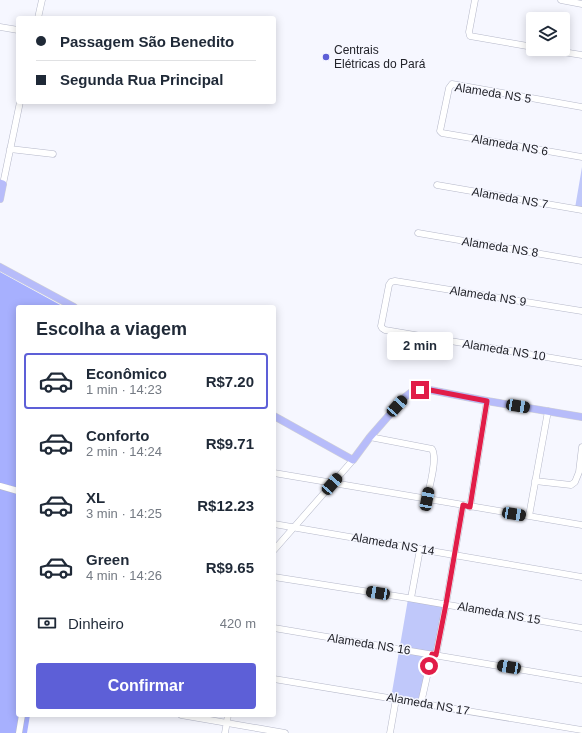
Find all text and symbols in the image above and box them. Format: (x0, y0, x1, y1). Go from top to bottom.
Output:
map controls (526, 12, 570, 56)
button: layers (526, 12, 570, 56)
text: Passagem São Benedito (60, 33, 234, 50)
place label: Centrais Elétricas do Pará (334, 43, 426, 71)
marker: Centrais Elétricas do Pará (321, 52, 331, 62)
text: Segunda Rua Principal (60, 71, 223, 88)
street label: Alameda NS 5 (454, 80, 533, 106)
street label: Alameda NS 6 (471, 131, 550, 159)
street label: Alameda NS 7 (471, 184, 550, 212)
street label: Alameda NS 8 (461, 234, 540, 260)
street label: Alameda NS 9 (449, 283, 528, 309)
text: Escolha a viagem (36, 319, 187, 339)
callout: 2 min (387, 332, 453, 360)
street label: Alameda NS 10 (461, 337, 547, 364)
text: 2 min (403, 338, 437, 353)
icon: car (38, 363, 74, 399)
text: Econômico (86, 365, 167, 382)
text: R$7.20 (206, 373, 254, 390)
route end (411, 381, 429, 399)
text: 1 min · 14:23 (86, 382, 162, 397)
car (385, 393, 409, 419)
car (505, 398, 531, 414)
icon: car (38, 425, 74, 461)
text: Conforto (86, 427, 149, 444)
text: R$9.71 (206, 435, 254, 452)
text: 2 min · 14:24 (86, 444, 162, 459)
car (320, 471, 344, 497)
car (419, 486, 435, 512)
icon: car (38, 487, 74, 523)
text: XL (86, 489, 105, 506)
text: R$12.23 (197, 497, 254, 514)
text: 3 min · 14:25 (86, 506, 162, 521)
car (501, 506, 527, 522)
street label: Alameda NS 14 (350, 530, 436, 558)
icon: car (38, 549, 74, 585)
text: Green (86, 551, 129, 568)
text: R$9.65 (206, 559, 254, 576)
text: 4 min · 14:26 (86, 568, 162, 583)
car (365, 585, 391, 601)
street label: Alameda NS 15 (456, 599, 542, 627)
icon: cash (36, 612, 58, 634)
text: Dinheiro (68, 615, 124, 632)
text: 420 m (220, 616, 256, 631)
street label: Alameda NS 16 (326, 631, 412, 658)
route start (420, 657, 438, 675)
car (496, 659, 522, 675)
button: Confirmar (36, 663, 256, 709)
street label: Alameda NS 17 (385, 690, 471, 718)

